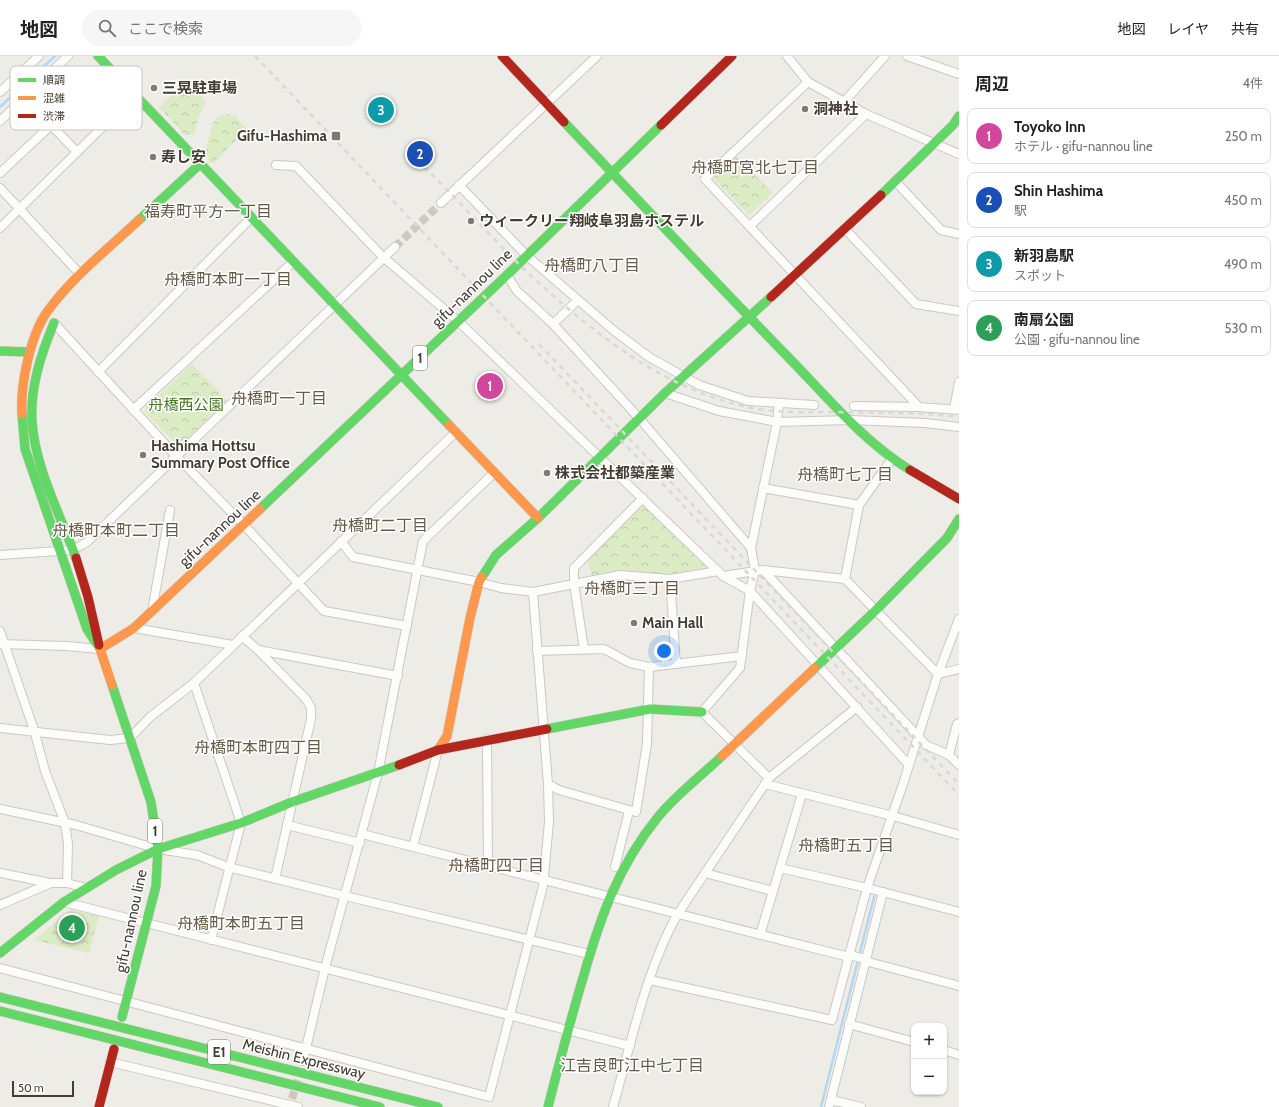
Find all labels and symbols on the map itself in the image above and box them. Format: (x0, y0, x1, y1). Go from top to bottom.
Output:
legend (10, 66, 142, 130)
text: 順調 (43, 73, 65, 87)
place label: 三晃駐車場 (162, 79, 237, 97)
marker: 三晃駐車場 (149, 83, 159, 93)
text: 混雑 (43, 91, 65, 105)
pin: 3 (368, 95, 394, 125)
place label: 洞神社 (813, 100, 858, 118)
marker: 洞神社 (800, 104, 810, 114)
text: 渋滞 (43, 109, 65, 123)
place label: Gifu-Hashima (237, 127, 328, 145)
marker: Gifu-Hashima (330, 130, 342, 142)
pin: 2 (407, 139, 433, 169)
place label: 寿し安 (161, 148, 206, 166)
marker: 寿し安 (148, 152, 158, 162)
district label: 舟橋町宮北七丁目 (691, 158, 819, 177)
district label: 福寿町平方一丁目 (144, 202, 272, 221)
place label: ウィークリー翔岐阜羽島ホステル (479, 212, 704, 230)
marker: ウィークリー翔岐阜羽島ホステル (466, 216, 476, 226)
street label: gifu-nannou line (428, 245, 516, 331)
district label: 舟橋町八丁目 (544, 256, 640, 275)
district label: 舟橋町本町一丁目 (164, 270, 292, 289)
road number: 1 (413, 346, 427, 370)
pin: 1 (477, 371, 503, 401)
district label: 舟橋町一丁目 (231, 389, 327, 408)
park label: 舟橋西公園 (148, 396, 224, 414)
place label: Hashima Hottsu Summary Post Office (151, 437, 290, 472)
marker: Hashima Hottsu Summary Post Office (138, 450, 148, 460)
place label: 株式会社都築産業 (555, 464, 675, 482)
district label: 舟橋町七丁目 (797, 465, 893, 484)
marker: 株式会社都築産業 (542, 468, 552, 478)
street label: gifu-nannou line (176, 485, 265, 570)
district label: 舟橋町二丁目 (332, 516, 428, 535)
district label: 舟橋町本町二丁目 (52, 521, 180, 540)
district label: 舟橋町三丁目 (584, 579, 680, 598)
place label: Main Hall (642, 614, 703, 632)
marker: Main Hall (629, 618, 639, 628)
your location (654, 641, 674, 661)
district label: 舟橋町本町四丁目 (194, 738, 322, 757)
road number: 1 (148, 819, 162, 843)
district label: 舟橋町五丁目 (798, 836, 894, 855)
district label: 舟橋町四丁目 (448, 856, 544, 875)
street label: gifu-nannou line (111, 868, 151, 974)
pin: 4 (59, 913, 85, 943)
district label: 舟橋町本町五丁目 (177, 914, 305, 933)
street label: Meishin Expressway (241, 1035, 368, 1083)
road number: E1 (208, 1040, 230, 1064)
district label: 江吉良町江中七丁目 (560, 1056, 704, 1075)
scale bar (12, 1079, 74, 1098)

